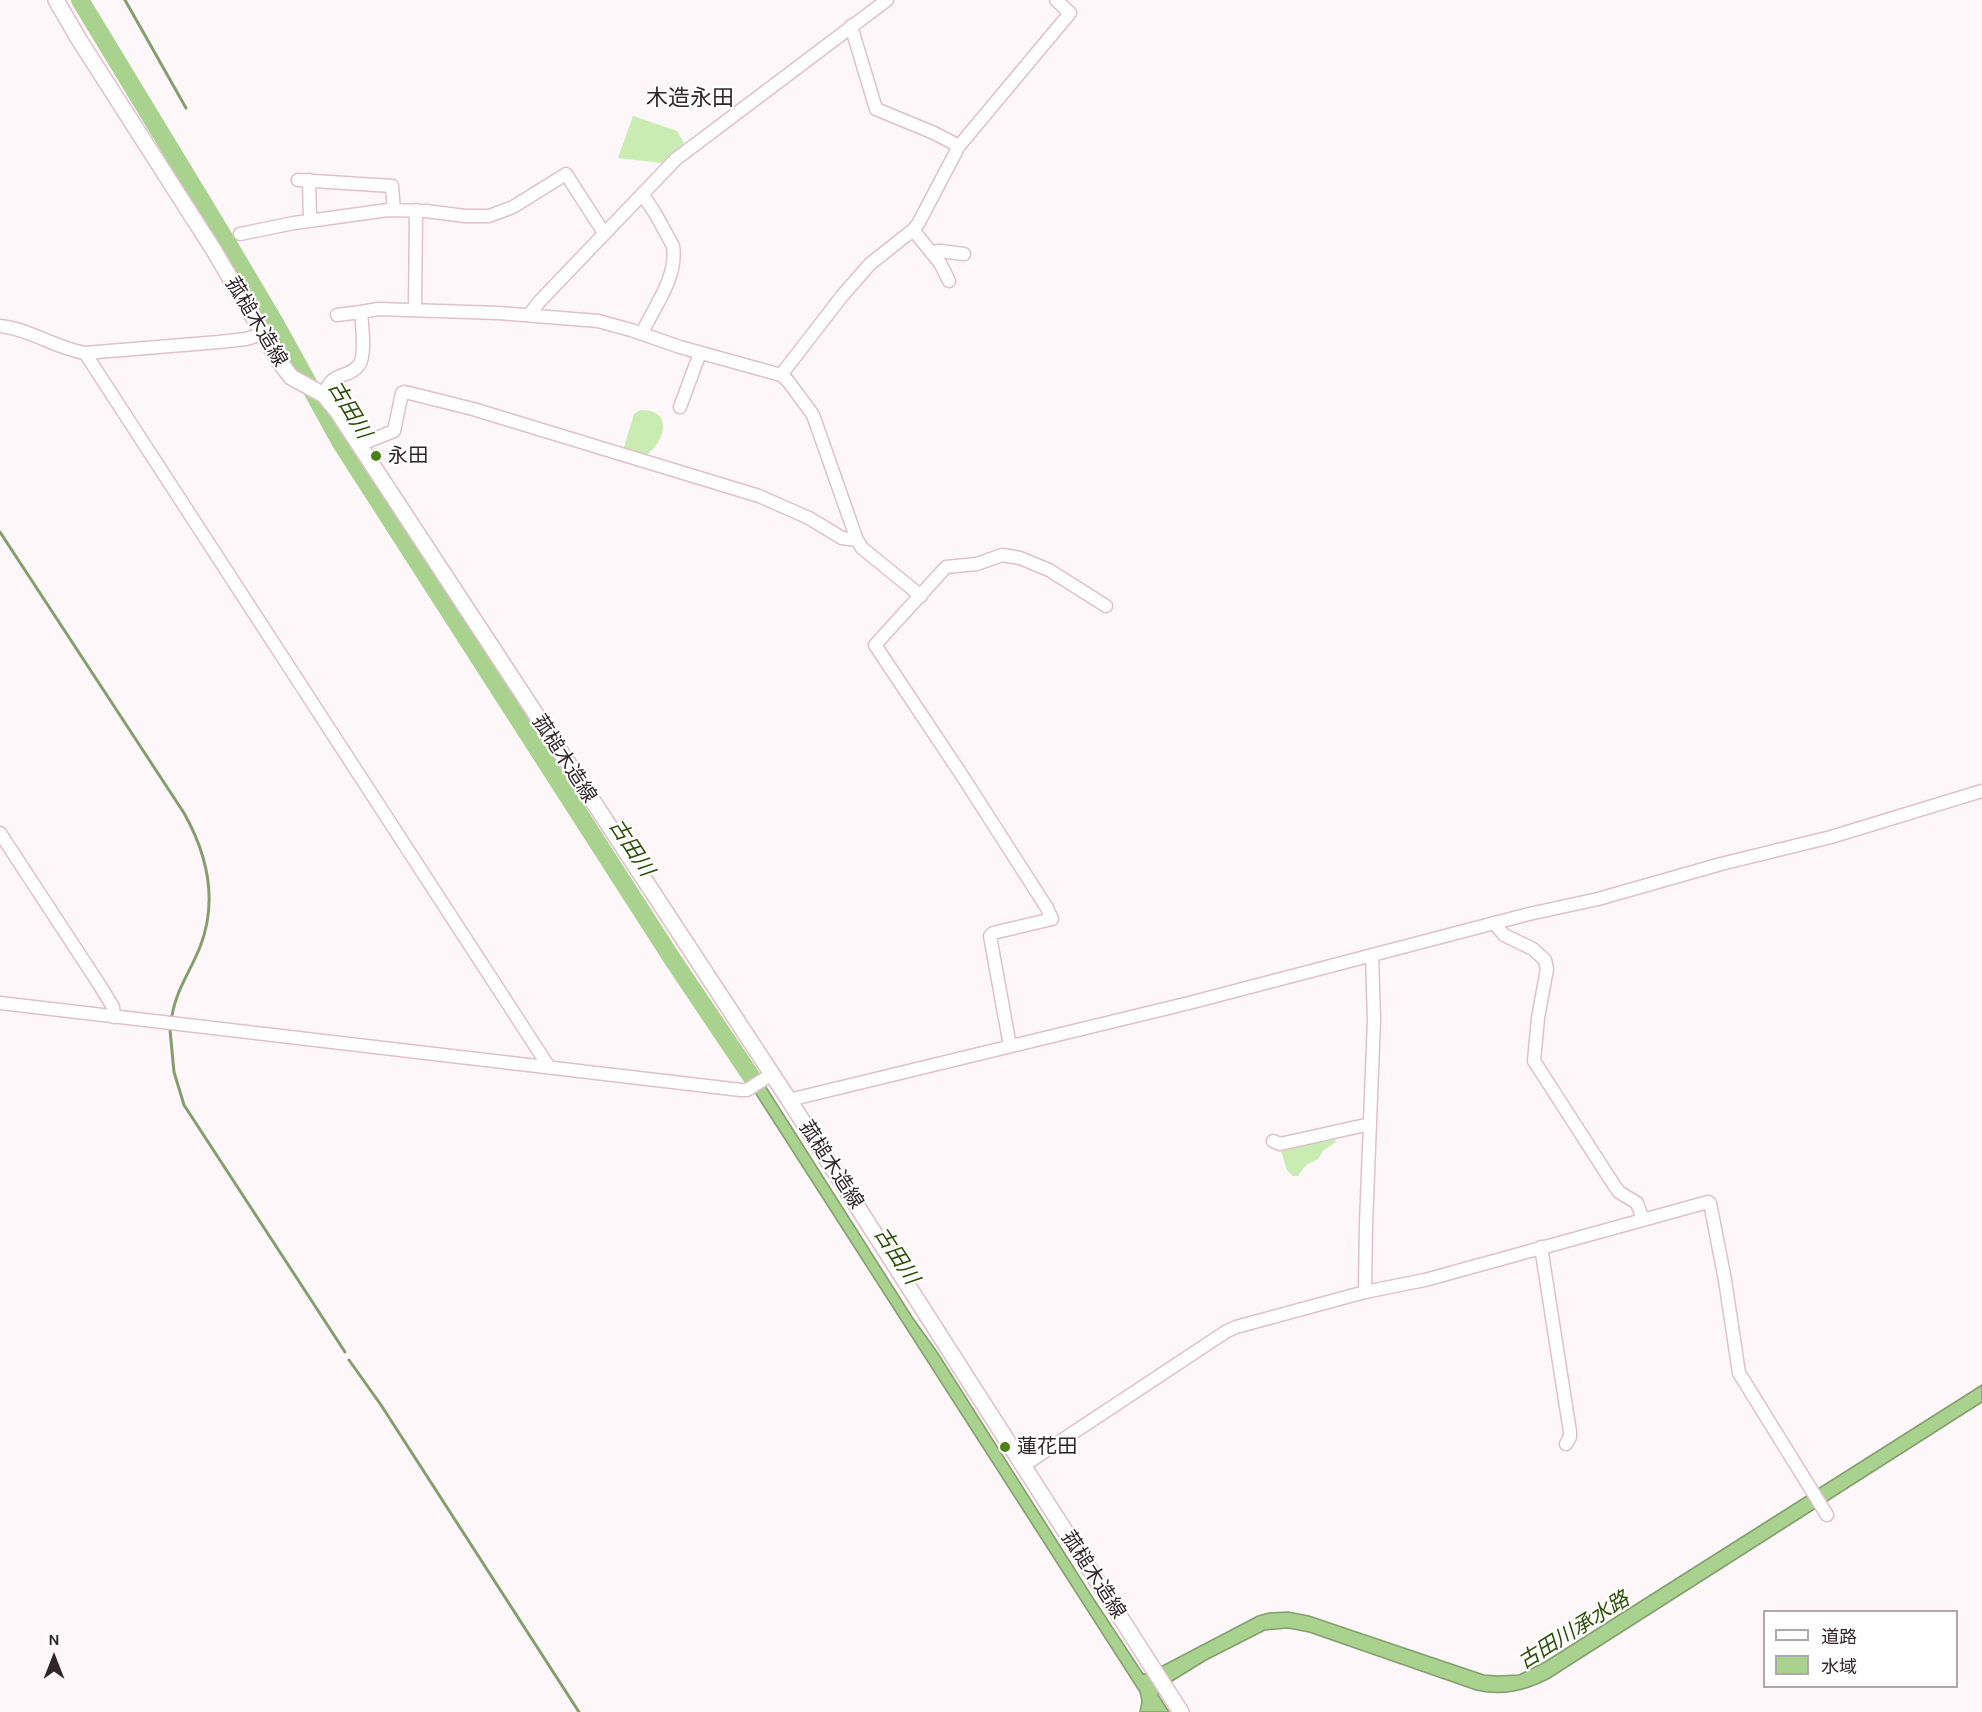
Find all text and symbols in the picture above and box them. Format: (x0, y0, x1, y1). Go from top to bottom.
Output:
district label: 木造永田 (646, 86, 734, 112)
street label: 菰槌木造線 (220, 273, 292, 371)
water label: 古田川 (322, 377, 376, 443)
place label: 永田 (388, 444, 428, 468)
marker: 永田 (369, 449, 383, 463)
street label: 菰槌木造線 (527, 711, 601, 807)
water label: 古田川 (603, 815, 659, 881)
street label: 菰槌木造線 (794, 1117, 868, 1213)
water label: 古田川 (868, 1223, 924, 1289)
place label: 蓮花田 (1017, 1435, 1077, 1459)
marker: 蓮花田 (998, 1440, 1012, 1454)
street label: 菰槌木造線 (1056, 1527, 1130, 1623)
water label: 古田川承水路 (1514, 1587, 1634, 1675)
legend (1763, 1610, 1958, 1688)
text: 道路 (1821, 1626, 1857, 1648)
north arrow (24, 1628, 84, 1688)
text: N (48, 1630, 60, 1649)
text: 水域 (1821, 1656, 1857, 1678)

